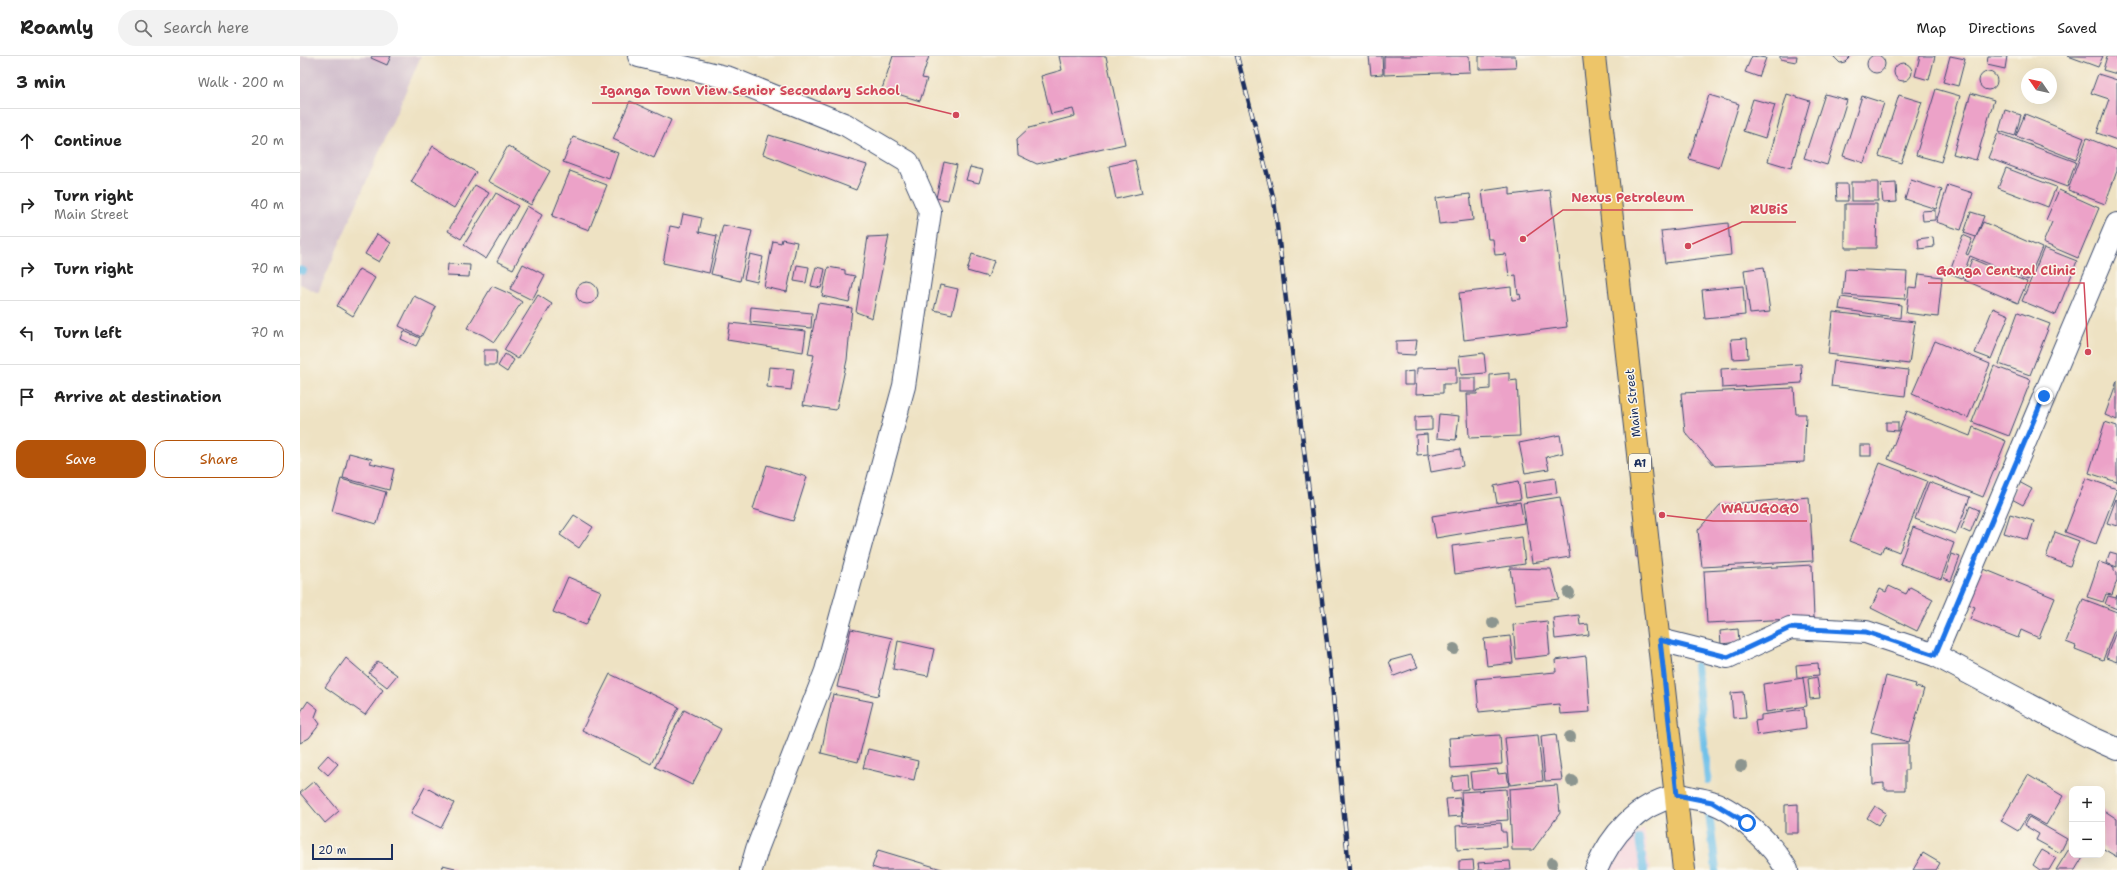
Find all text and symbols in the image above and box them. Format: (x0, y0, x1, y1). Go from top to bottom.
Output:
search box (118, 10, 398, 46)
text: Roamly (20, 15, 94, 40)
icon: search (132, 17, 154, 39)
text: Search here (164, 18, 249, 38)
text: Map (1917, 19, 1947, 37)
text: Directions (1969, 19, 2035, 37)
text: Saved (2057, 19, 2097, 37)
north arrow (2021, 68, 2057, 104)
text: 3 min (16, 71, 66, 93)
text: Walk · 200 m (198, 74, 284, 91)
callout: Iganga Town View Senior Secondary School (592, 78, 907, 103)
text: Iganga Town View Senior Secondary School (600, 82, 900, 99)
icon: ahead (16, 130, 38, 152)
text: Continue (54, 131, 122, 151)
text: 20 m (251, 132, 284, 149)
callout: Nexus Petroleum (1563, 185, 1693, 210)
text: Turn right (54, 186, 134, 206)
text: Nexus Petroleum (1571, 189, 1685, 206)
icon: right (16, 194, 38, 216)
text: 40 m (250, 196, 284, 213)
callout: RUBiS (1742, 197, 1796, 222)
text: RUBiS (1750, 201, 1788, 218)
text: Main Street (54, 206, 129, 223)
icon: right (16, 258, 38, 280)
callout: Ganga Central Clinic (1928, 258, 2084, 283)
text: Turn right (54, 259, 134, 279)
text: 70 m (250, 260, 284, 277)
text: Ganga Central Clinic (1936, 262, 2076, 279)
icon: left (16, 322, 38, 344)
text: Turn left (54, 323, 122, 343)
text: 70 m (250, 324, 284, 341)
street label: Main Street (1621, 368, 1645, 438)
icon: arrive (16, 386, 38, 408)
text: Arrive at destination (54, 387, 222, 407)
route end (2035, 387, 2053, 405)
button: Save (16, 440, 146, 478)
button: Share (154, 440, 284, 478)
road number: A1 (1629, 454, 1651, 472)
callout: WALUGOGO (1713, 496, 1807, 521)
text: WALUGOGO (1721, 500, 1799, 517)
map controls (2069, 786, 2105, 858)
button: + (2069, 786, 2105, 822)
route start (1738, 814, 1756, 832)
button: − (2069, 822, 2105, 858)
scale bar (312, 842, 393, 861)
text: 20 m (318, 843, 346, 858)

